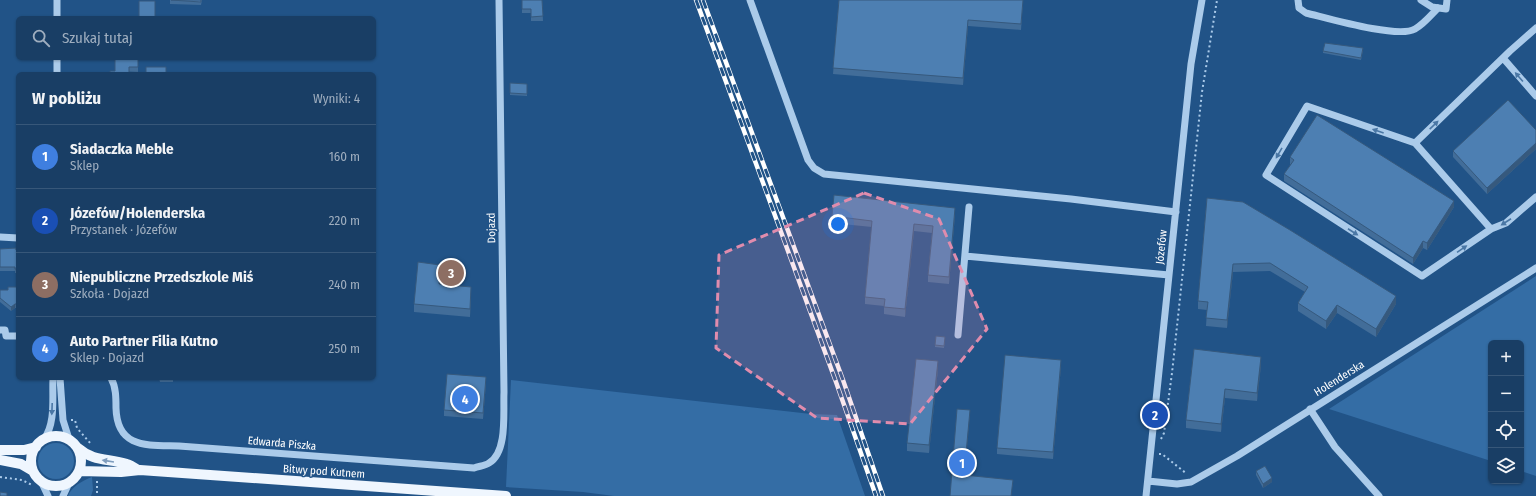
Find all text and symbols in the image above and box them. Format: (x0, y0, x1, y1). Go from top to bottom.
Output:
search box (16, 16, 376, 60)
icon: search (30, 27, 52, 49)
text: Szukaj tutaj (62, 29, 133, 47)
one-way arrow (1515, 72, 1524, 82)
text: W pobliżu (32, 88, 101, 109)
text: Wyniki: 4 (313, 91, 360, 106)
one-way arrow (1429, 120, 1439, 130)
one-way arrow (1372, 127, 1384, 133)
text: Siadaczka Meble (70, 140, 174, 158)
one-way arrow (1276, 147, 1283, 159)
text: 1 (42, 149, 48, 164)
text: 160 m (329, 149, 360, 164)
text: Sklep (70, 158, 99, 173)
text: Józefów/Holenderska (70, 204, 205, 222)
text: 2 (42, 213, 48, 228)
text: 220 m (329, 213, 360, 228)
street label: Dojazd (485, 213, 498, 243)
your location (828, 214, 848, 234)
one-way arrow (1501, 218, 1511, 226)
text: Przystanek · Józefów (70, 222, 177, 237)
one-way arrow (1348, 228, 1358, 236)
street label: Józefów (1153, 229, 1170, 265)
one-way arrow (1457, 245, 1467, 253)
pin: 3 (438, 258, 464, 288)
text: Niepubliczne Przedszkole Miś (70, 268, 253, 286)
text: 3 (42, 277, 48, 292)
text: 240 m (328, 277, 360, 292)
text: Szkoła · Dojazd (70, 286, 149, 301)
text: Auto Partner Filia Kutno (70, 332, 218, 350)
map controls (1488, 340, 1524, 484)
button: + (1488, 340, 1524, 376)
text: 4 (42, 341, 48, 356)
text: 250 m (328, 341, 360, 356)
text: Sklep · Dojazd (70, 350, 144, 365)
street label: Holenderska (1312, 358, 1367, 399)
button: − (1488, 376, 1524, 412)
pin: 4 (452, 384, 478, 414)
pin: 2 (1142, 400, 1168, 430)
one-way arrow (48, 403, 55, 415)
button: locate (1488, 412, 1524, 448)
street label: Edwarda Piszka (247, 434, 317, 453)
pin: 1 (949, 448, 975, 478)
button: layers (1488, 448, 1524, 484)
one-way arrow (102, 458, 114, 464)
street label: Bitwy pod Kutnem (283, 462, 365, 481)

